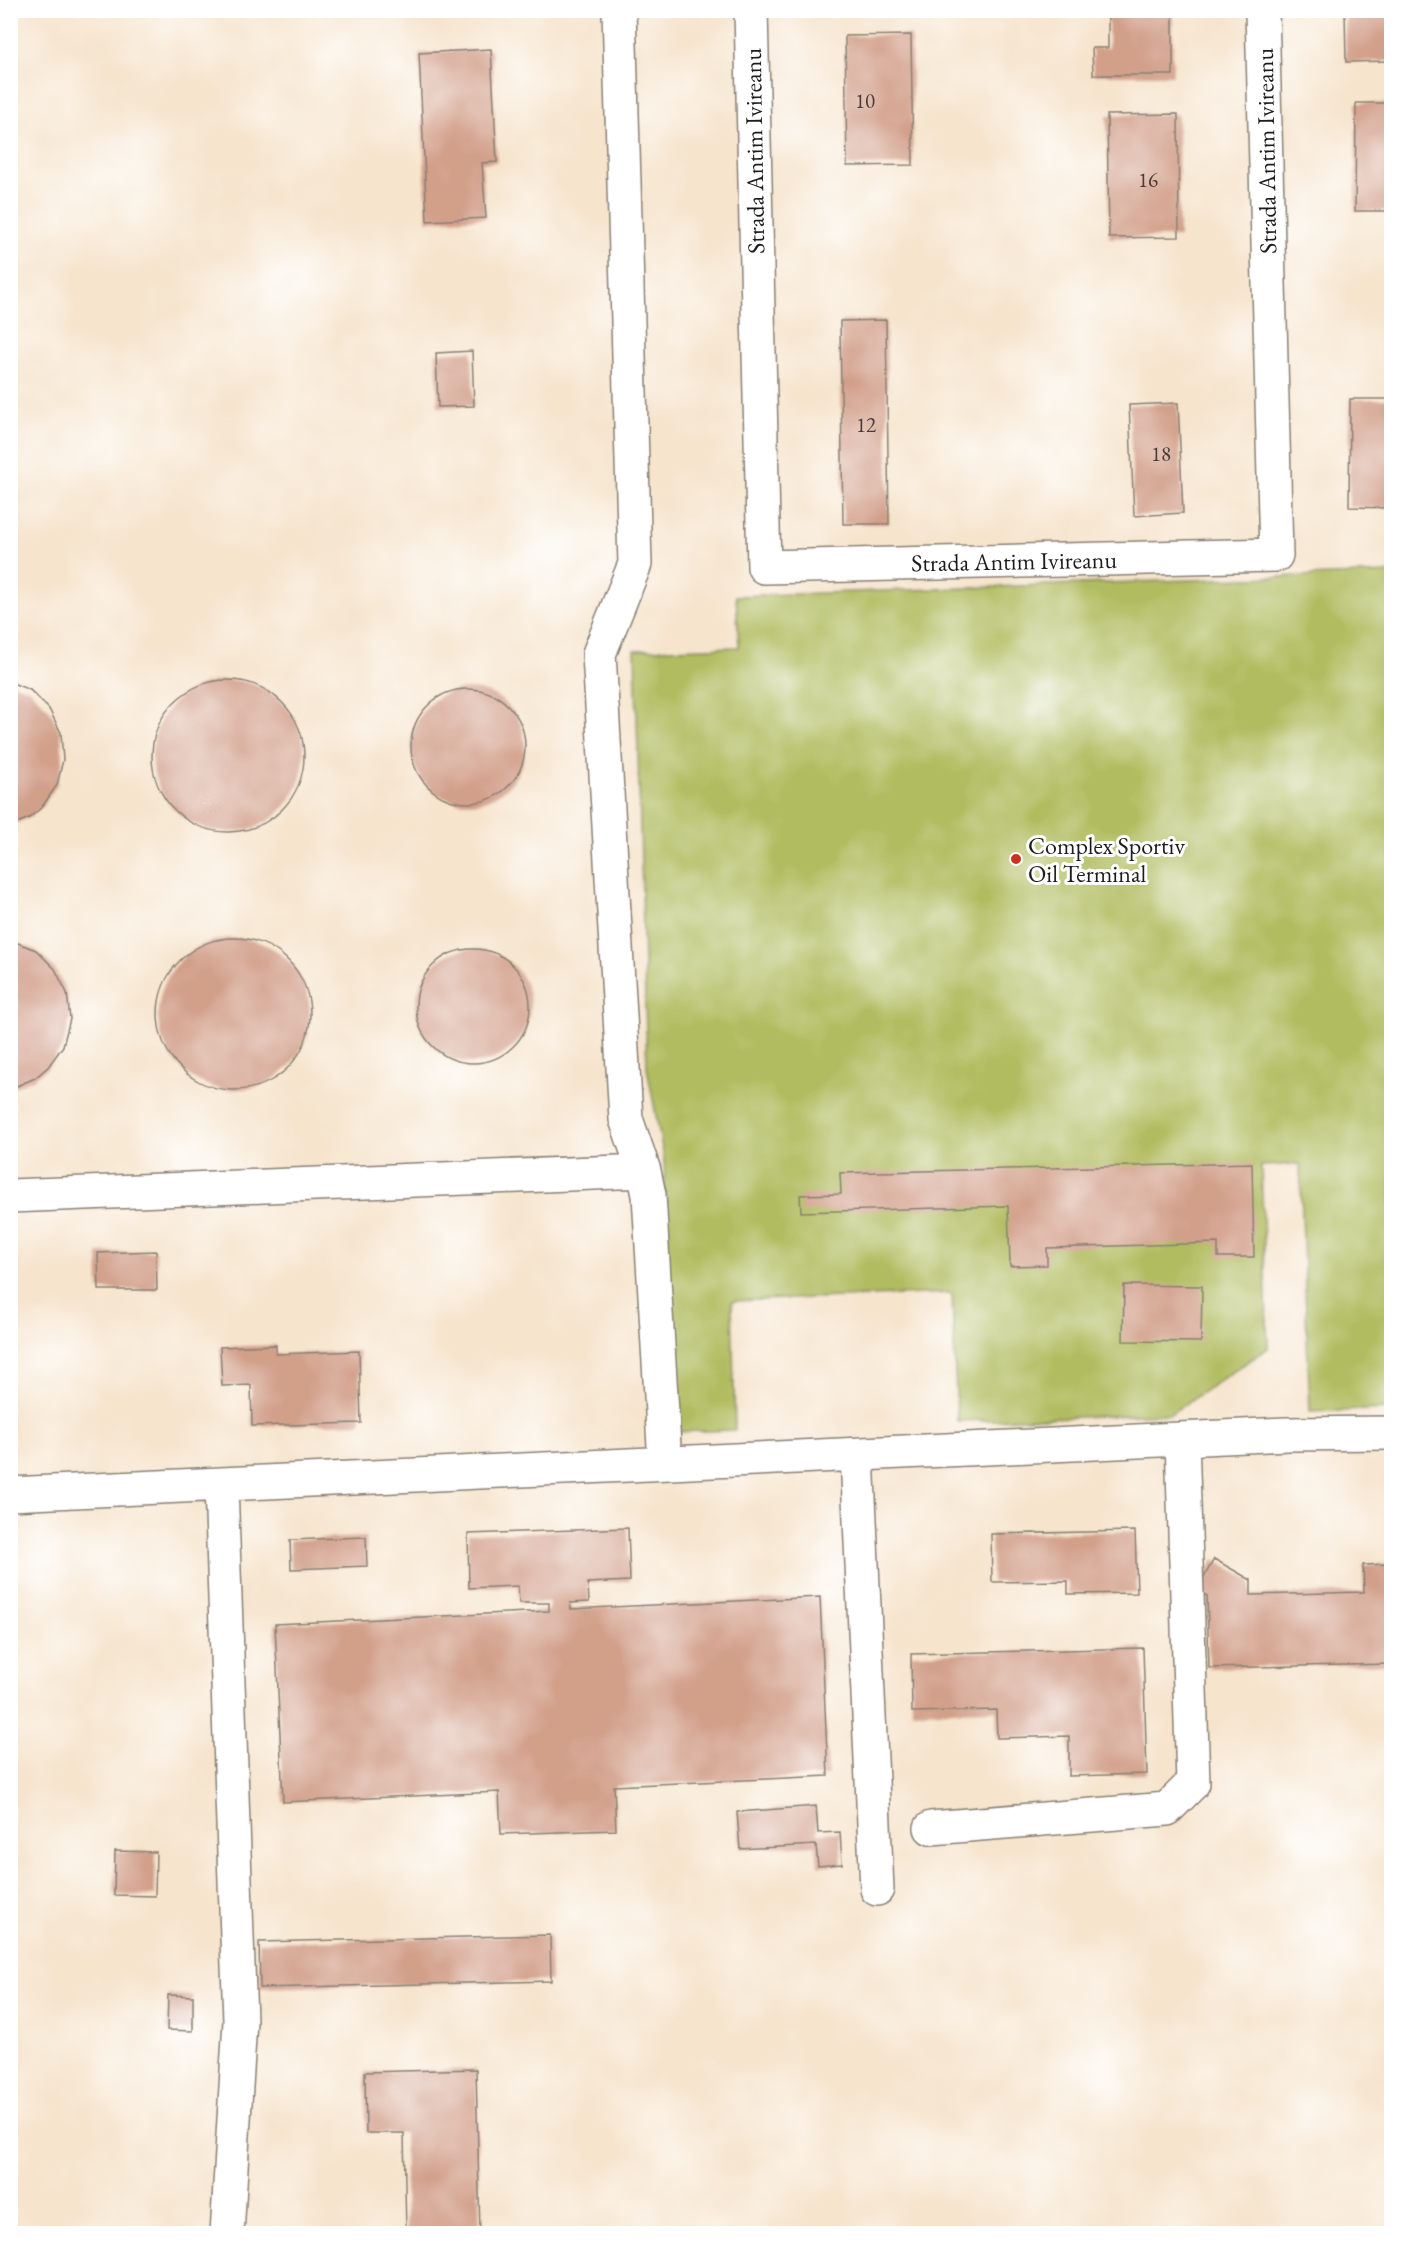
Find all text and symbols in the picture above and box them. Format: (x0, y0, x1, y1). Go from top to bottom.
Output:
street label: Strada Antim Ivireanu (737, 47, 771, 254)
street label: Strada Antim Ivireanu (1249, 47, 1283, 254)
house number: 10 (855, 87, 875, 114)
house number: 16 (1138, 166, 1158, 193)
house number: 12 (856, 411, 876, 438)
house number: 18 (1151, 440, 1171, 467)
street label: Strada Antim Ivireanu (911, 544, 1118, 578)
place label: Complex Sportiv Oil Terminal (1028, 830, 1185, 889)
marker: Complex Sportiv Oil Terminal (1009, 852, 1023, 866)

